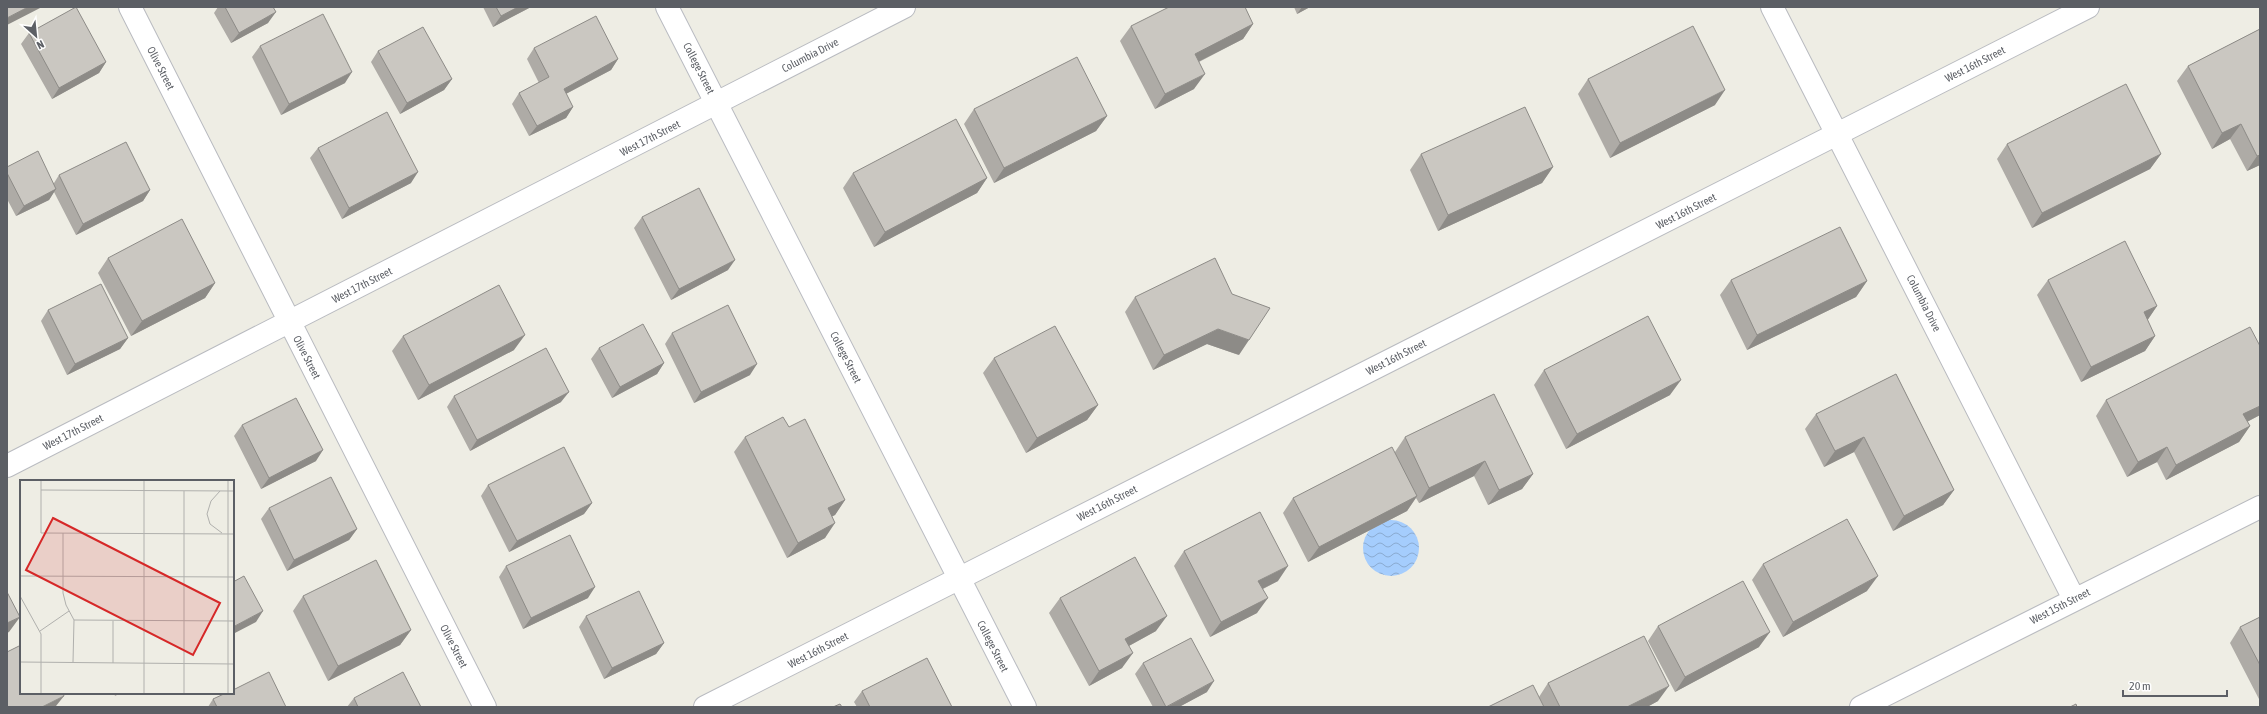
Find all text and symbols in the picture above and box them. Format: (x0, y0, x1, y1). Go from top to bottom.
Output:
north arrow (16, 16, 56, 56)
street label: Columbia Drive (780, 36, 840, 74)
text: N (35, 38, 46, 52)
street label: College Street (681, 40, 717, 96)
street label: Olive Street (145, 44, 177, 92)
street label: West 16th Street (1943, 44, 2007, 84)
street label: West 17th Street (618, 118, 682, 158)
street label: West 16th Street (1654, 191, 1718, 231)
street label: West 17th Street (330, 265, 394, 305)
street label: Columbia Drive (1905, 273, 1943, 333)
street label: College Street (828, 329, 864, 385)
street label: Olive Street (291, 333, 323, 381)
street label: West 16th Street (1364, 337, 1428, 377)
street label: West 17th Street (41, 412, 105, 452)
inset map (20, 480, 234, 694)
street label: West 16th Street (1075, 483, 1139, 523)
street label: West 15th Street (2028, 586, 2092, 626)
street label: College Street (975, 618, 1011, 674)
street label: Olive Street (438, 622, 470, 670)
street label: West 16th Street (786, 630, 850, 670)
scale bar (2123, 672, 2227, 698)
text: 20 m (2129, 679, 2151, 693)

